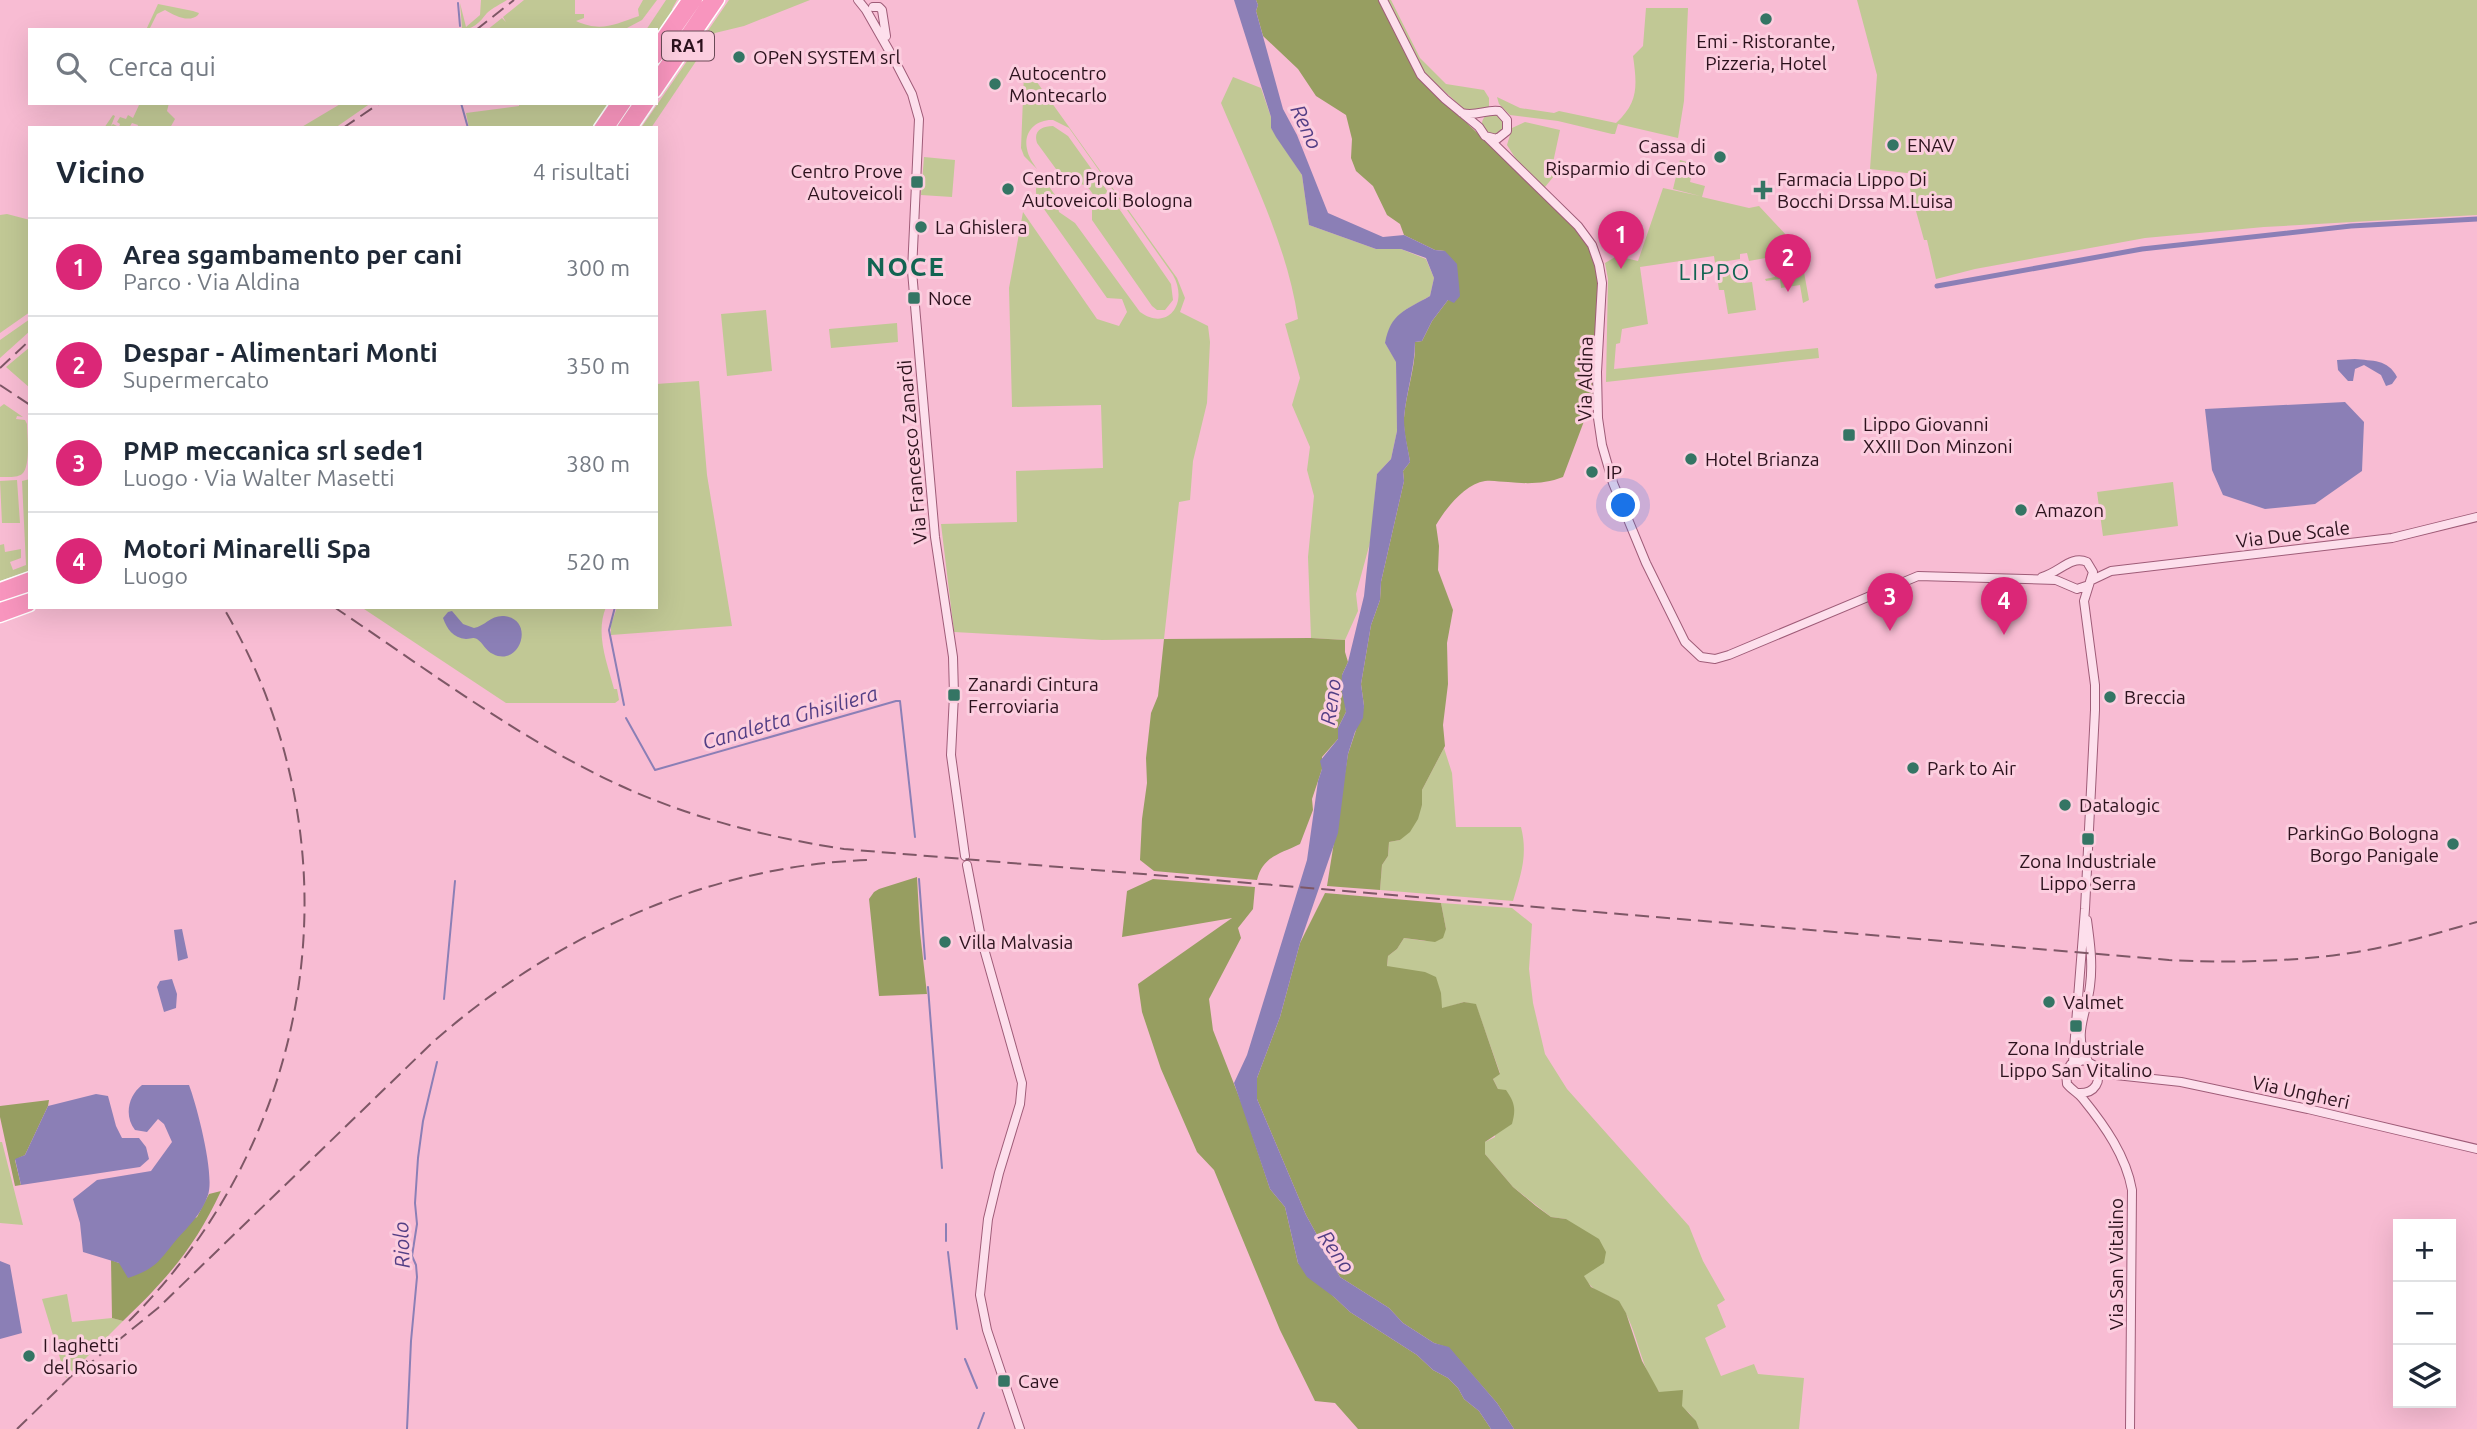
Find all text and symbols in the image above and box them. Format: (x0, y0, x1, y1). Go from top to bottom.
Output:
marker: Emi - Ristorante, Pizzeria, Hotel (1758, 11, 1774, 27)
search box (28, 28, 658, 105)
place label: Emi - Ristorante, Pizzeria, Hotel (1696, 30, 1836, 74)
road number: RA1 (662, 32, 714, 60)
place label: OPeN SYSTEM srl (753, 46, 901, 68)
icon: search (52, 48, 90, 86)
marker: OPeN SYSTEM srl (731, 49, 747, 65)
text: Cerca qui (108, 52, 216, 81)
place label: Autocentro Montecarlo (1009, 62, 1107, 106)
marker: Autocentro Montecarlo (987, 76, 1003, 92)
water label: Reno (1286, 101, 1328, 153)
place label: ENAV (1907, 134, 1955, 156)
place label: Cassa di Risparmio di Cento (1545, 135, 1706, 179)
marker: ENAV (1885, 137, 1901, 153)
marker: Cassa di Risparmio di Cento (1712, 149, 1728, 165)
text: Vicino (56, 155, 145, 189)
text: 4 risultati (533, 159, 630, 184)
place label: Centro Prove Autoveicoli (791, 160, 903, 204)
place label: Centro Prova Autoveicoli Bologna (1022, 167, 1193, 211)
place label: Farmacia Lippo Di Bocchi Drssa M.Luisa (1777, 168, 1953, 212)
marker: Centro Prove Autoveicoli (909, 174, 925, 190)
marker: Centro Prova Autoveicoli Bologna (1000, 181, 1016, 197)
marker: Farmacia Lippo Di Bocchi Drssa M.Luisa (1755, 182, 1771, 198)
pin: 1 (1598, 211, 1644, 269)
place label: La Ghislera (935, 216, 1028, 238)
marker: La Ghislera (913, 219, 929, 235)
pin: 2 (1765, 234, 1811, 292)
text: Area sgambamento per cani (123, 240, 462, 269)
district label: NOCE (866, 252, 946, 281)
text: 1 (73, 255, 85, 280)
text: 300 m (566, 255, 630, 280)
district label: LIPPO (1679, 259, 1751, 284)
text: Parco · Via Aldina (123, 269, 300, 294)
place label: Noce (928, 287, 972, 309)
marker: Noce (906, 290, 922, 306)
street label: Via Aldina (1573, 336, 1597, 422)
text: Despar - Alimentari Monti (123, 338, 438, 367)
text: 2 (73, 353, 85, 378)
text: 350 m (566, 353, 630, 378)
street label: Via Francesco Zanardi (893, 359, 931, 545)
text: Supermercato (123, 367, 269, 392)
place label: Lippo Giovanni XXIII Don Minzoni (1863, 413, 2013, 457)
marker: Lippo Giovanni XXIII Don Minzoni (1841, 427, 1857, 443)
text: PMP meccanica srl sede1 (123, 436, 426, 465)
place label: Hotel Brianza (1705, 448, 1820, 470)
text: 3 (73, 451, 85, 476)
text: 380 m (566, 451, 630, 476)
marker: Hotel Brianza (1683, 451, 1699, 467)
place label: IP (1606, 461, 1622, 483)
marker: IP (1584, 464, 1600, 480)
text: Luogo · Via Walter Masetti (123, 465, 395, 490)
your location (1606, 488, 1640, 522)
place label: Amazon (2035, 499, 2104, 521)
marker: Amazon (2013, 502, 2029, 518)
street label: Via Due Scale (2235, 516, 2351, 552)
text: Motori Minarelli Spa (123, 534, 371, 563)
text: 4 (73, 549, 85, 574)
text: 520 m (566, 549, 630, 574)
text: Luogo (123, 563, 188, 588)
pin: 3 (1867, 573, 1913, 631)
pin: 4 (1981, 577, 2027, 635)
place label: Zanardi Cintura Ferroviaria (968, 673, 1099, 717)
water label: Reno (1315, 677, 1345, 726)
water label: Canaletta Ghisiliera (699, 680, 880, 754)
place label: Breccia (2124, 686, 2186, 708)
marker: Zanardi Cintura Ferroviaria (946, 687, 962, 703)
marker: Breccia (2102, 689, 2118, 705)
place label: Park to Air (1927, 757, 2016, 779)
marker: Park to Air (1905, 760, 1921, 776)
place label: Datalogic (2079, 794, 2160, 816)
marker: Datalogic (2057, 797, 2073, 813)
place label: ParkinGo Bologna Borgo Panigale (2287, 822, 2439, 866)
marker: Zona Industriale Lippo Serra (2080, 831, 2096, 847)
marker: ParkinGo Bologna Borgo Panigale (2445, 836, 2461, 852)
place label: Zona Industriale Lippo Serra (2019, 850, 2157, 894)
place label: Villa Malvasia (959, 931, 1073, 953)
marker: Villa Malvasia (937, 934, 953, 950)
place label: Valmet (2063, 991, 2124, 1013)
marker: Valmet (2041, 994, 2057, 1010)
marker: Zona Industriale Lippo San Vitalino (2068, 1018, 2084, 1034)
place label: Zona Industriale Lippo San Vitalino (2000, 1037, 2152, 1081)
street label: Via Ungheri (2250, 1071, 2352, 1113)
street label: Via San Vitalino (2105, 1198, 2127, 1330)
map controls (2393, 1219, 2456, 1408)
button: + (2393, 1219, 2456, 1282)
water label: Riolo (388, 1221, 414, 1269)
water label: Reno (1314, 1226, 1360, 1277)
button: − (2393, 1282, 2456, 1345)
place label: I laghetti del Rosario (43, 1334, 138, 1378)
button: layers (2393, 1345, 2456, 1408)
marker: I laghetti del Rosario (21, 1348, 37, 1364)
place label: Cave (1018, 1370, 1059, 1392)
marker: Cave (996, 1373, 1012, 1389)

